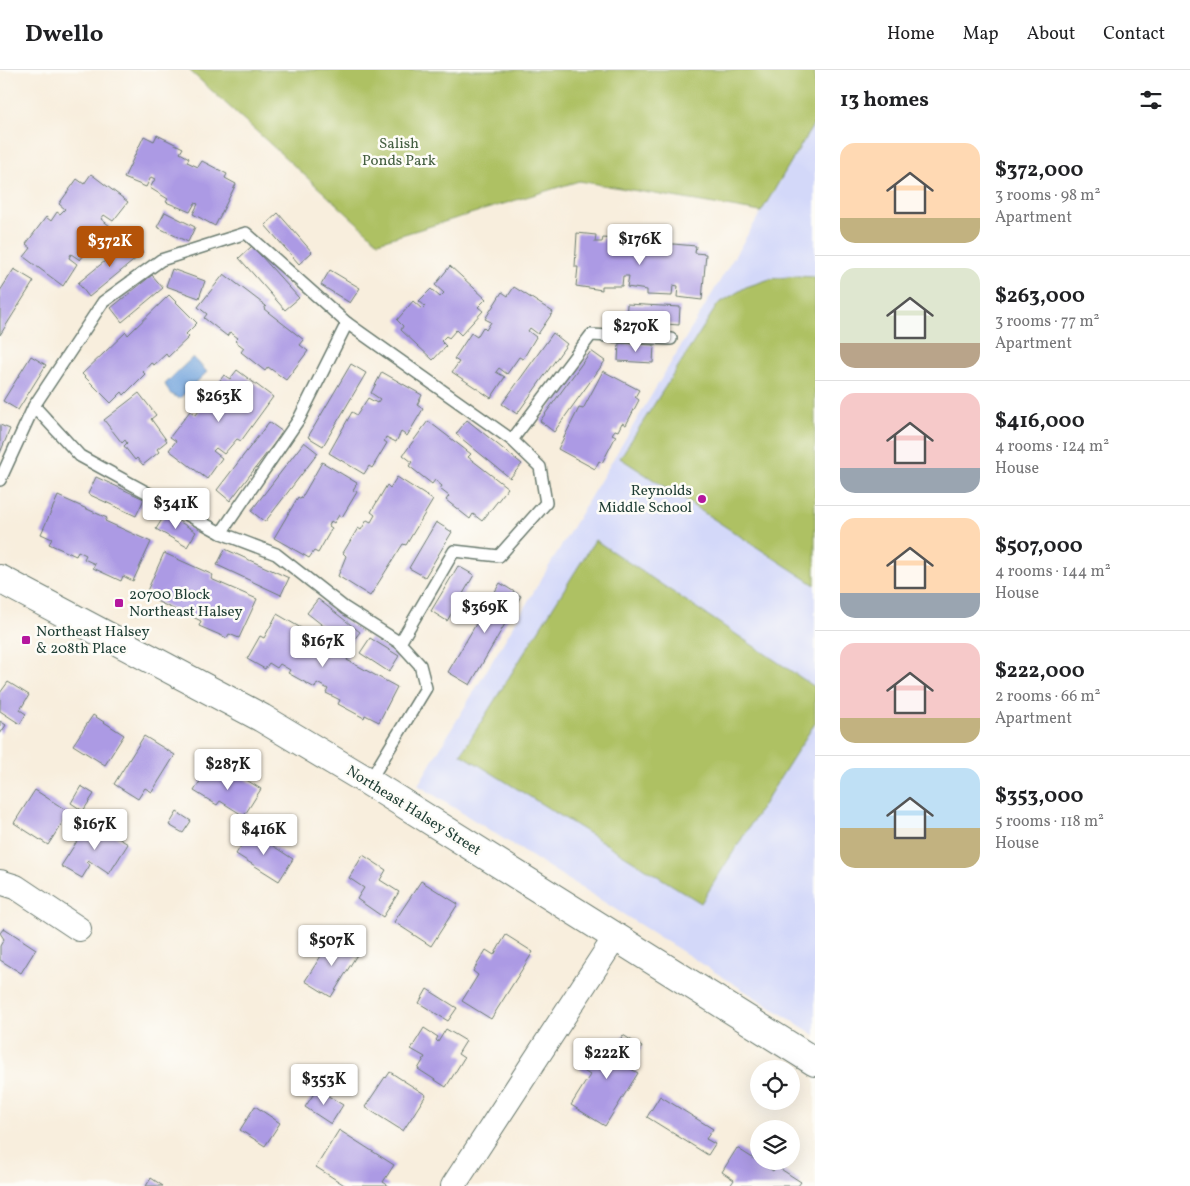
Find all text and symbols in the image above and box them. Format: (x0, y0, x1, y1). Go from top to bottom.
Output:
text: Dwello (25, 18, 103, 52)
text: Home (887, 22, 935, 47)
text: Map (963, 22, 999, 47)
text: About (1027, 22, 1075, 47)
text: Contact (1103, 22, 1165, 47)
text: 13 homes (840, 86, 929, 115)
icon: filters (1137, 86, 1165, 114)
park label: Salish Ponds Park (362, 134, 436, 172)
text: $372,000 (995, 156, 1083, 185)
icon: home (880, 163, 940, 223)
text: 3 rooms · 98 m² (995, 185, 1100, 207)
text: Apartment (995, 207, 1072, 229)
pin: $176K (605, 224, 675, 266)
pin: $372K (75, 226, 145, 268)
text: $176K (618, 229, 662, 251)
text: $372K (88, 231, 132, 253)
text: $263,000 (995, 282, 1085, 311)
icon: home (880, 288, 940, 348)
pin: $270K (601, 310, 671, 353)
text: 3 rooms · 77 m² (995, 311, 1099, 333)
text: $270K (613, 316, 659, 338)
text: Apartment (995, 333, 1072, 355)
pin: $263K (184, 380, 254, 423)
text: $263K (196, 386, 242, 408)
text: $416,000 (995, 407, 1085, 436)
icon: home (880, 413, 940, 473)
text: 4 rooms · 124 m² (995, 436, 1109, 458)
text: House (995, 458, 1039, 480)
place label: Reynolds Middle School (598, 481, 692, 519)
pin: $341K (141, 488, 211, 530)
text: $341K (154, 493, 198, 515)
marker: Reynolds Middle School (696, 493, 708, 505)
text: $507,000 (995, 532, 1083, 561)
icon: home (880, 538, 940, 598)
text: 4 rooms · 144 m² (995, 561, 1111, 583)
text: House (995, 583, 1039, 605)
place label: 20700 Block Northeast Halsey (129, 585, 243, 623)
pin: $369K (450, 592, 520, 634)
marker: 20700 Block Northeast Halsey (113, 597, 125, 609)
text: $369K (462, 597, 508, 619)
place label: Northeast Halsey & 208th Place (36, 622, 150, 660)
pin: $167K (288, 626, 358, 668)
text: $167K (301, 631, 345, 653)
marker: Northeast Halsey & 208th Place (20, 634, 32, 646)
text: $222,000 (995, 657, 1085, 686)
icon: home (880, 663, 940, 723)
text: 2 rooms · 66 m² (995, 686, 1101, 708)
text: Apartment (995, 708, 1072, 730)
pin: $287K (193, 748, 263, 791)
text: $287K (205, 754, 251, 776)
street label: Northeast Halsey Street (342, 761, 485, 861)
text: $353,000 (995, 782, 1084, 811)
icon: home (880, 788, 940, 848)
pin: $167K (60, 808, 130, 851)
text: 5 rooms · 118 m² (995, 811, 1104, 833)
text: $167K (73, 814, 117, 836)
pin: $416K (229, 814, 299, 856)
text: $416K (241, 819, 287, 841)
text: House (995, 833, 1039, 855)
pin: $507K (297, 924, 367, 967)
text: $507K (309, 930, 355, 952)
pin: $222K (572, 1038, 642, 1080)
text: $222K (584, 1043, 630, 1065)
map controls (750, 1060, 800, 1170)
button: locate (750, 1060, 800, 1110)
pin: $353K (289, 1064, 359, 1106)
text: $353K (302, 1069, 346, 1091)
button: layers (750, 1120, 800, 1170)

